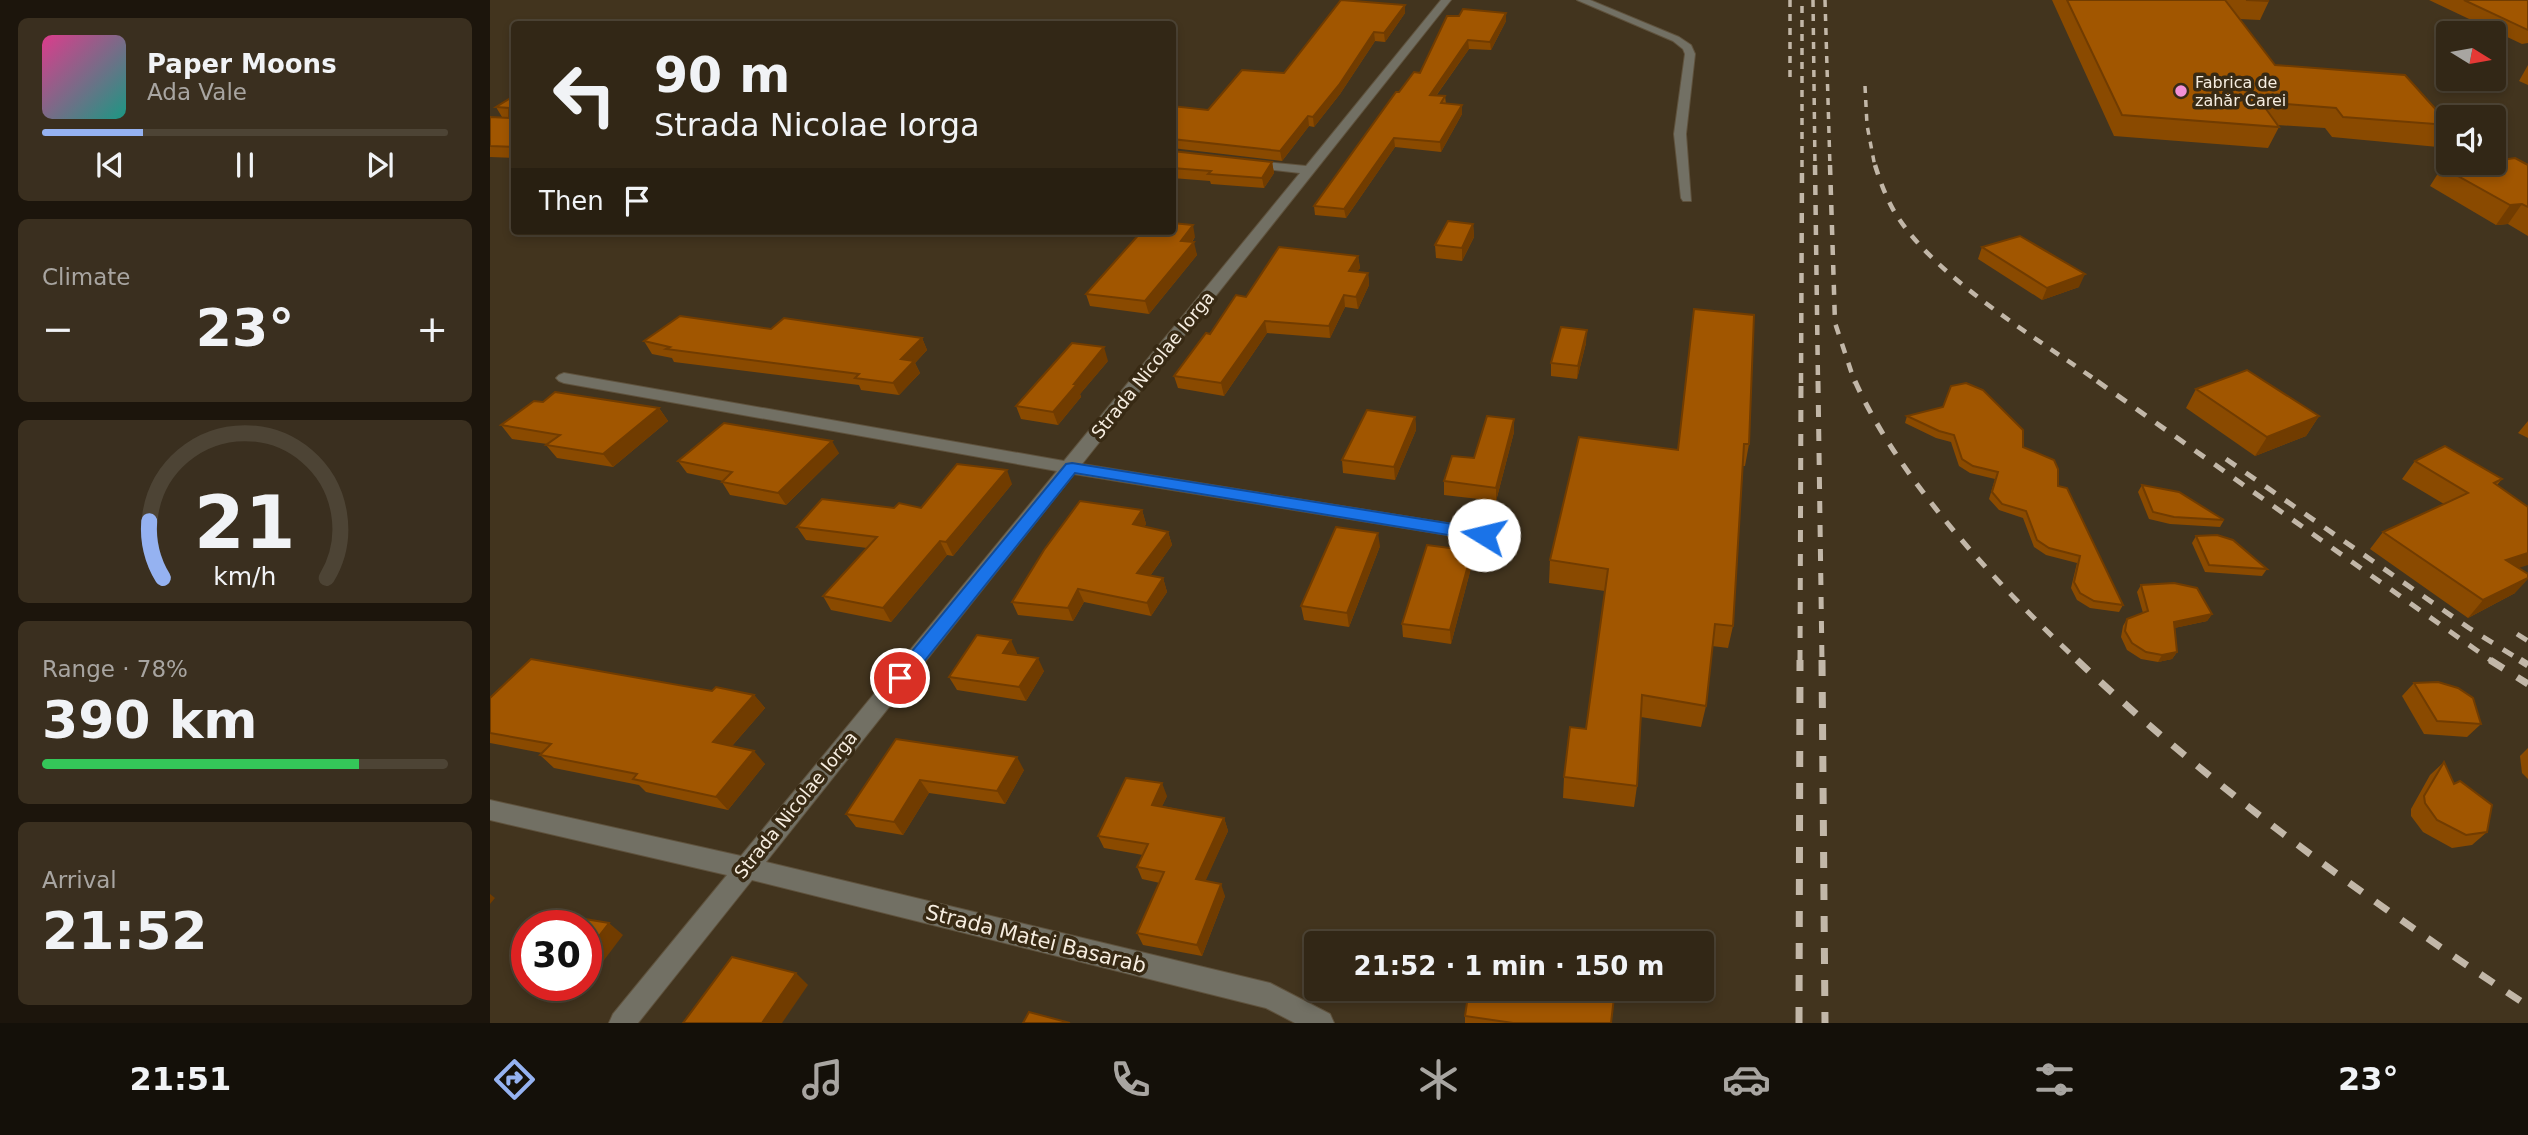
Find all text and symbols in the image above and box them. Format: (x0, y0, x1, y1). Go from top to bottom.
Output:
north arrow (2436, 21, 2506, 91)
map controls (2436, 21, 2506, 175)
text: 90 m (654, 47, 790, 104)
text: Paper Moons (147, 49, 337, 79)
icon: left (539, 49, 630, 140)
place label: Fabrica de zahăr Carei (2195, 73, 2286, 110)
text: Ada Vale (147, 79, 247, 105)
marker: Fabrica de zahăr Carei (2173, 83, 2189, 99)
button: sound (2436, 105, 2506, 175)
text: Strada Nicolae Iorga (654, 106, 980, 144)
icon: previous (91, 146, 129, 184)
icon: pause (226, 146, 264, 184)
icon: next (361, 146, 399, 184)
icon: arrive (618, 182, 656, 220)
text: Then (539, 186, 604, 216)
text: Climate (42, 264, 131, 290)
street label: Strada Nicolae Iorga (1087, 287, 1218, 442)
text: 23° (196, 298, 294, 358)
text: − (42, 307, 74, 351)
text: + (416, 307, 448, 351)
text: 21 (194, 480, 296, 565)
position arrow (1447, 498, 1521, 572)
text: km/h (213, 561, 277, 590)
pin (870, 648, 930, 708)
text: Range · 78% (42, 656, 188, 682)
icon: arrive (881, 659, 919, 697)
text: 390 km (42, 690, 257, 750)
street label: Strada Nicolae Iorga (730, 727, 861, 882)
text: Arrival (42, 867, 117, 893)
street label: Strada Matei Basarab (923, 900, 1149, 978)
text: 21:52 (42, 901, 208, 961)
speed limit sign: 30 (511, 910, 602, 1001)
text: 21:52 · 1 min · 150 m (1354, 951, 1664, 981)
icon: directions (490, 1055, 539, 1104)
icon: music (798, 1055, 847, 1104)
icon: phone (1106, 1055, 1155, 1104)
icon: climate (1414, 1055, 1463, 1104)
icon: car (1722, 1055, 1771, 1104)
icon: filters (2030, 1055, 2079, 1104)
text: 21:51 (129, 1060, 231, 1098)
text: 23° (2338, 1060, 2398, 1098)

